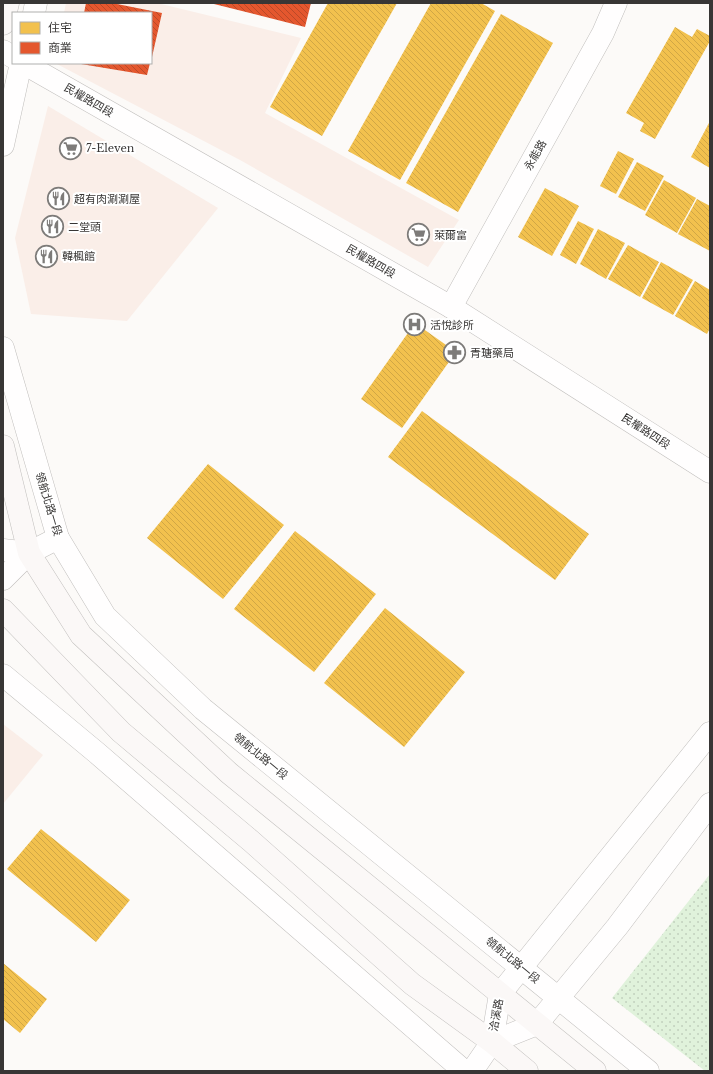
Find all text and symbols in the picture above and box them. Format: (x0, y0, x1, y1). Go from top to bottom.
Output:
legend (12, 12, 152, 64)
text: 住宅 (48, 20, 72, 35)
text: 商業 (48, 40, 72, 55)
street label: 民權路四段 (62, 80, 116, 120)
supermarket icon: 7-Eleven (58, 135, 84, 161)
street label: 永能路 (521, 137, 549, 173)
place label: 7-Eleven (86, 141, 135, 155)
restaurant icon: 超有肉涮涮屋 (45, 186, 71, 212)
place label: 超有肉涮涮屋 (74, 192, 140, 206)
restaurant icon: 二堂頭 (40, 214, 66, 240)
place label: 二堂頭 (68, 220, 101, 234)
supermarket icon: 萊爾富 (406, 222, 432, 248)
place label: 萊爾富 (434, 228, 467, 242)
street label: 民權路四段 (344, 241, 398, 281)
restaurant icon: 韓楓館 (34, 243, 60, 269)
place label: 韓楓館 (62, 249, 95, 263)
hospital icon: 活悅診所 (402, 312, 428, 338)
place label: 活悅診所 (430, 318, 474, 332)
pharmacy icon: 青瑭藥局 (441, 340, 467, 366)
place label: 青瑭藥局 (470, 346, 514, 360)
street label: 民權路四段 (619, 410, 673, 452)
street label: 領航北路一段 (33, 470, 65, 538)
street label: 領航北路一段 (231, 730, 291, 782)
street label: 領航北路一段 (483, 934, 543, 986)
street label: 洽溪路 (486, 998, 506, 1032)

